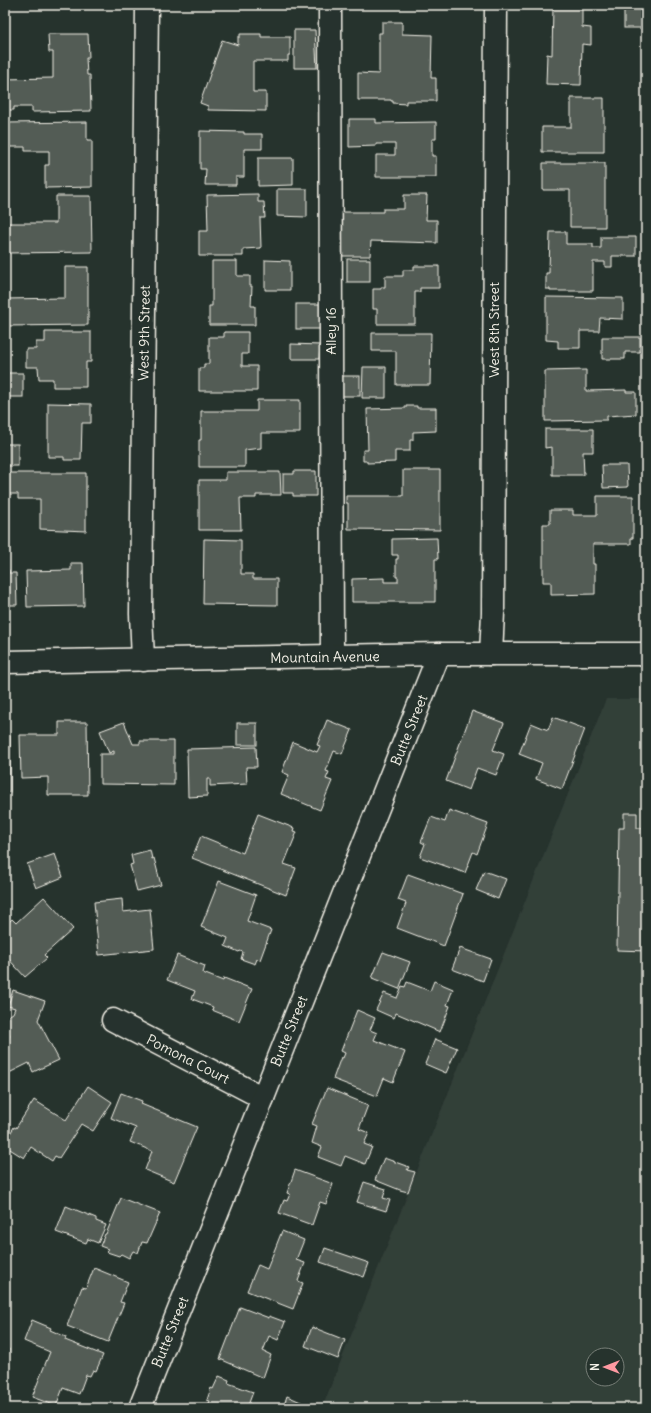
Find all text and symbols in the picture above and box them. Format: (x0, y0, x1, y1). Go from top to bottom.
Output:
street label: West 8th Street (485, 282, 503, 378)
street label: West 9th Street (134, 285, 154, 381)
street label: Alley 16 (322, 307, 340, 355)
street label: Mountain Avenue (270, 647, 380, 667)
street label: Butte Street (387, 692, 431, 768)
street label: Butte Street (267, 993, 311, 1069)
street label: Pomona Court (143, 1030, 233, 1088)
street label: Butte Street (148, 1294, 192, 1370)
north arrow (585, 1347, 625, 1387)
text: N (588, 1363, 602, 1371)

